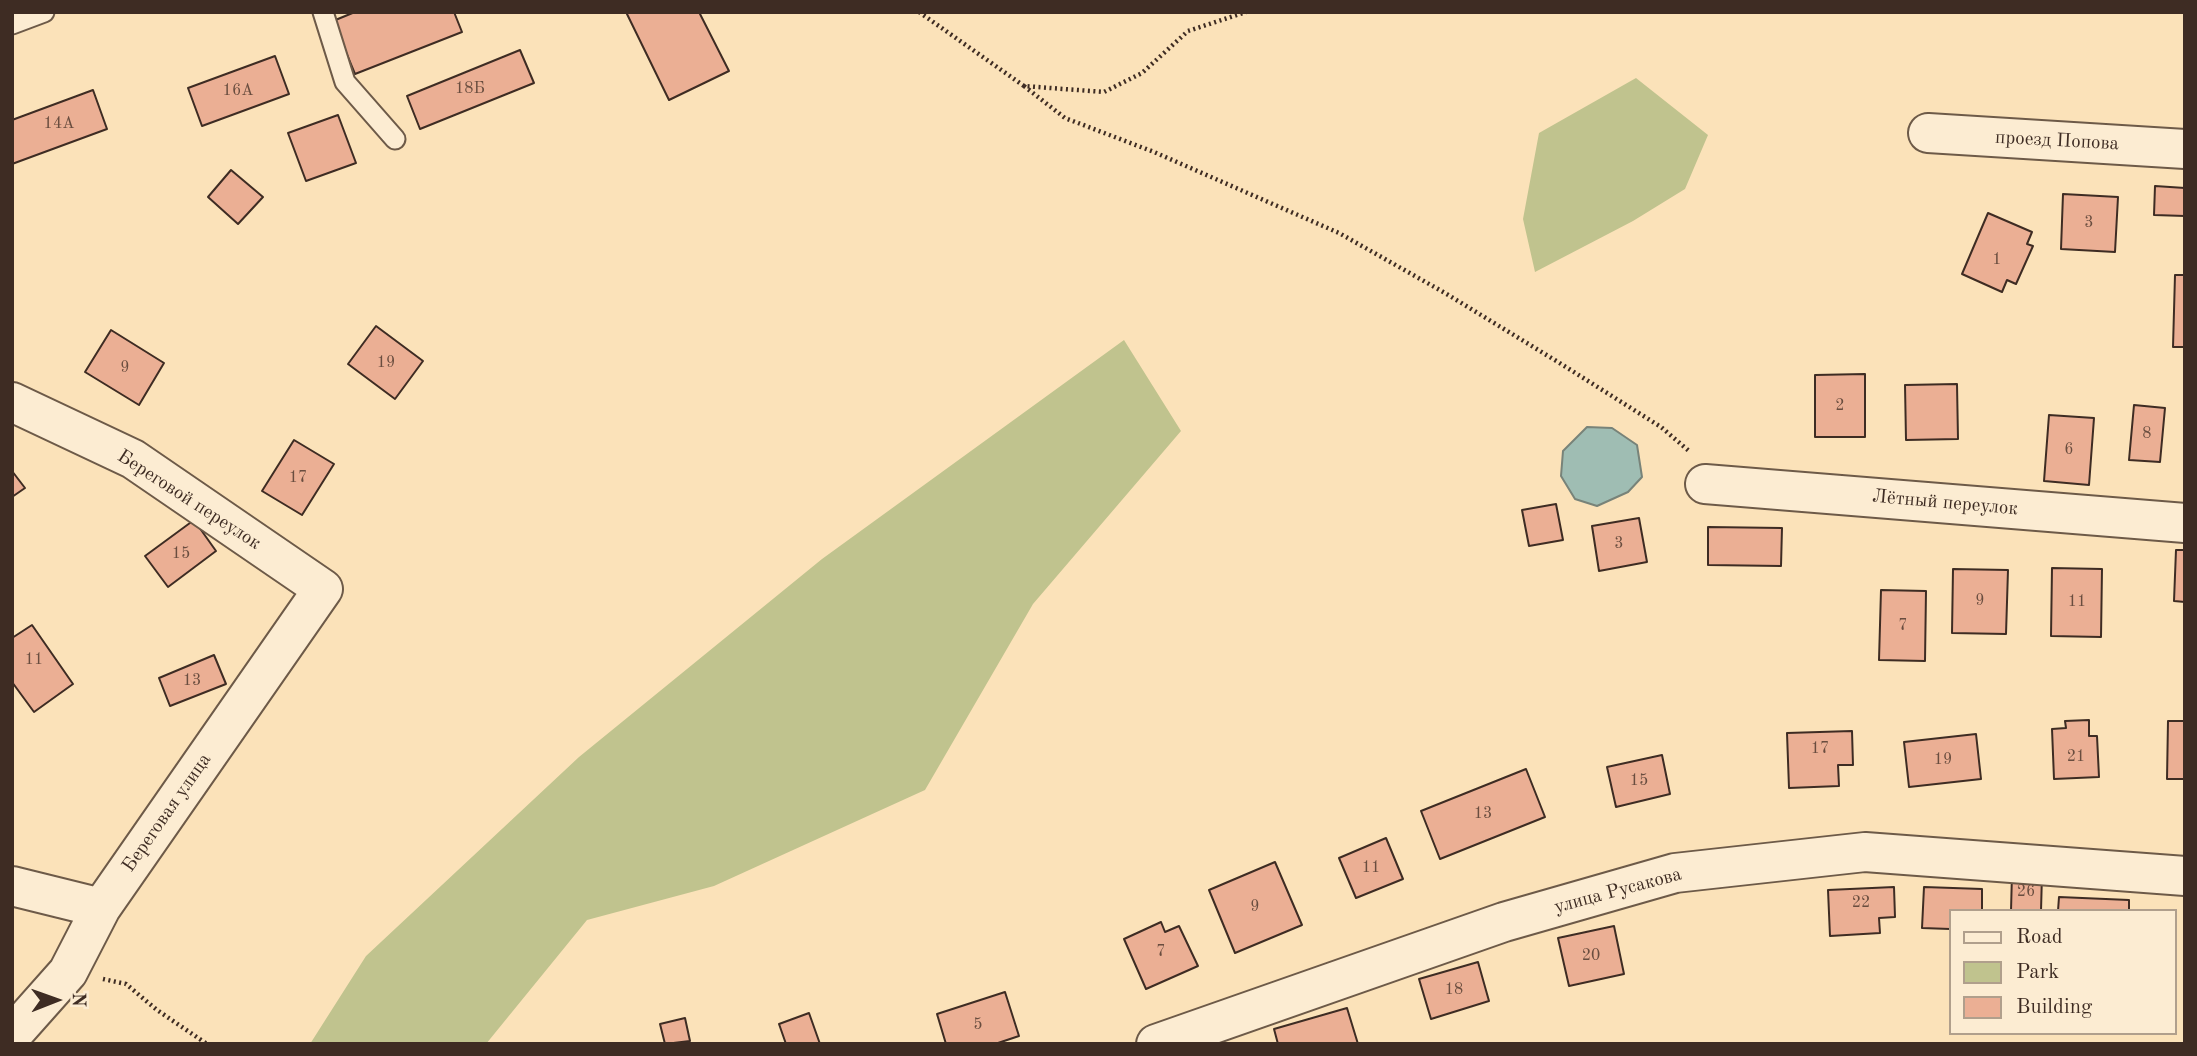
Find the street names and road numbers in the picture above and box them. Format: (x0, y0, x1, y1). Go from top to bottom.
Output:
street label: проезд Попова (1994, 126, 2120, 156)
street label: Береговой переулок (113, 445, 265, 555)
street label: Лётный переулок (1871, 485, 2019, 521)
street label: Береговая улица (118, 749, 216, 877)
street label: улица Русакова (1552, 863, 1684, 919)

